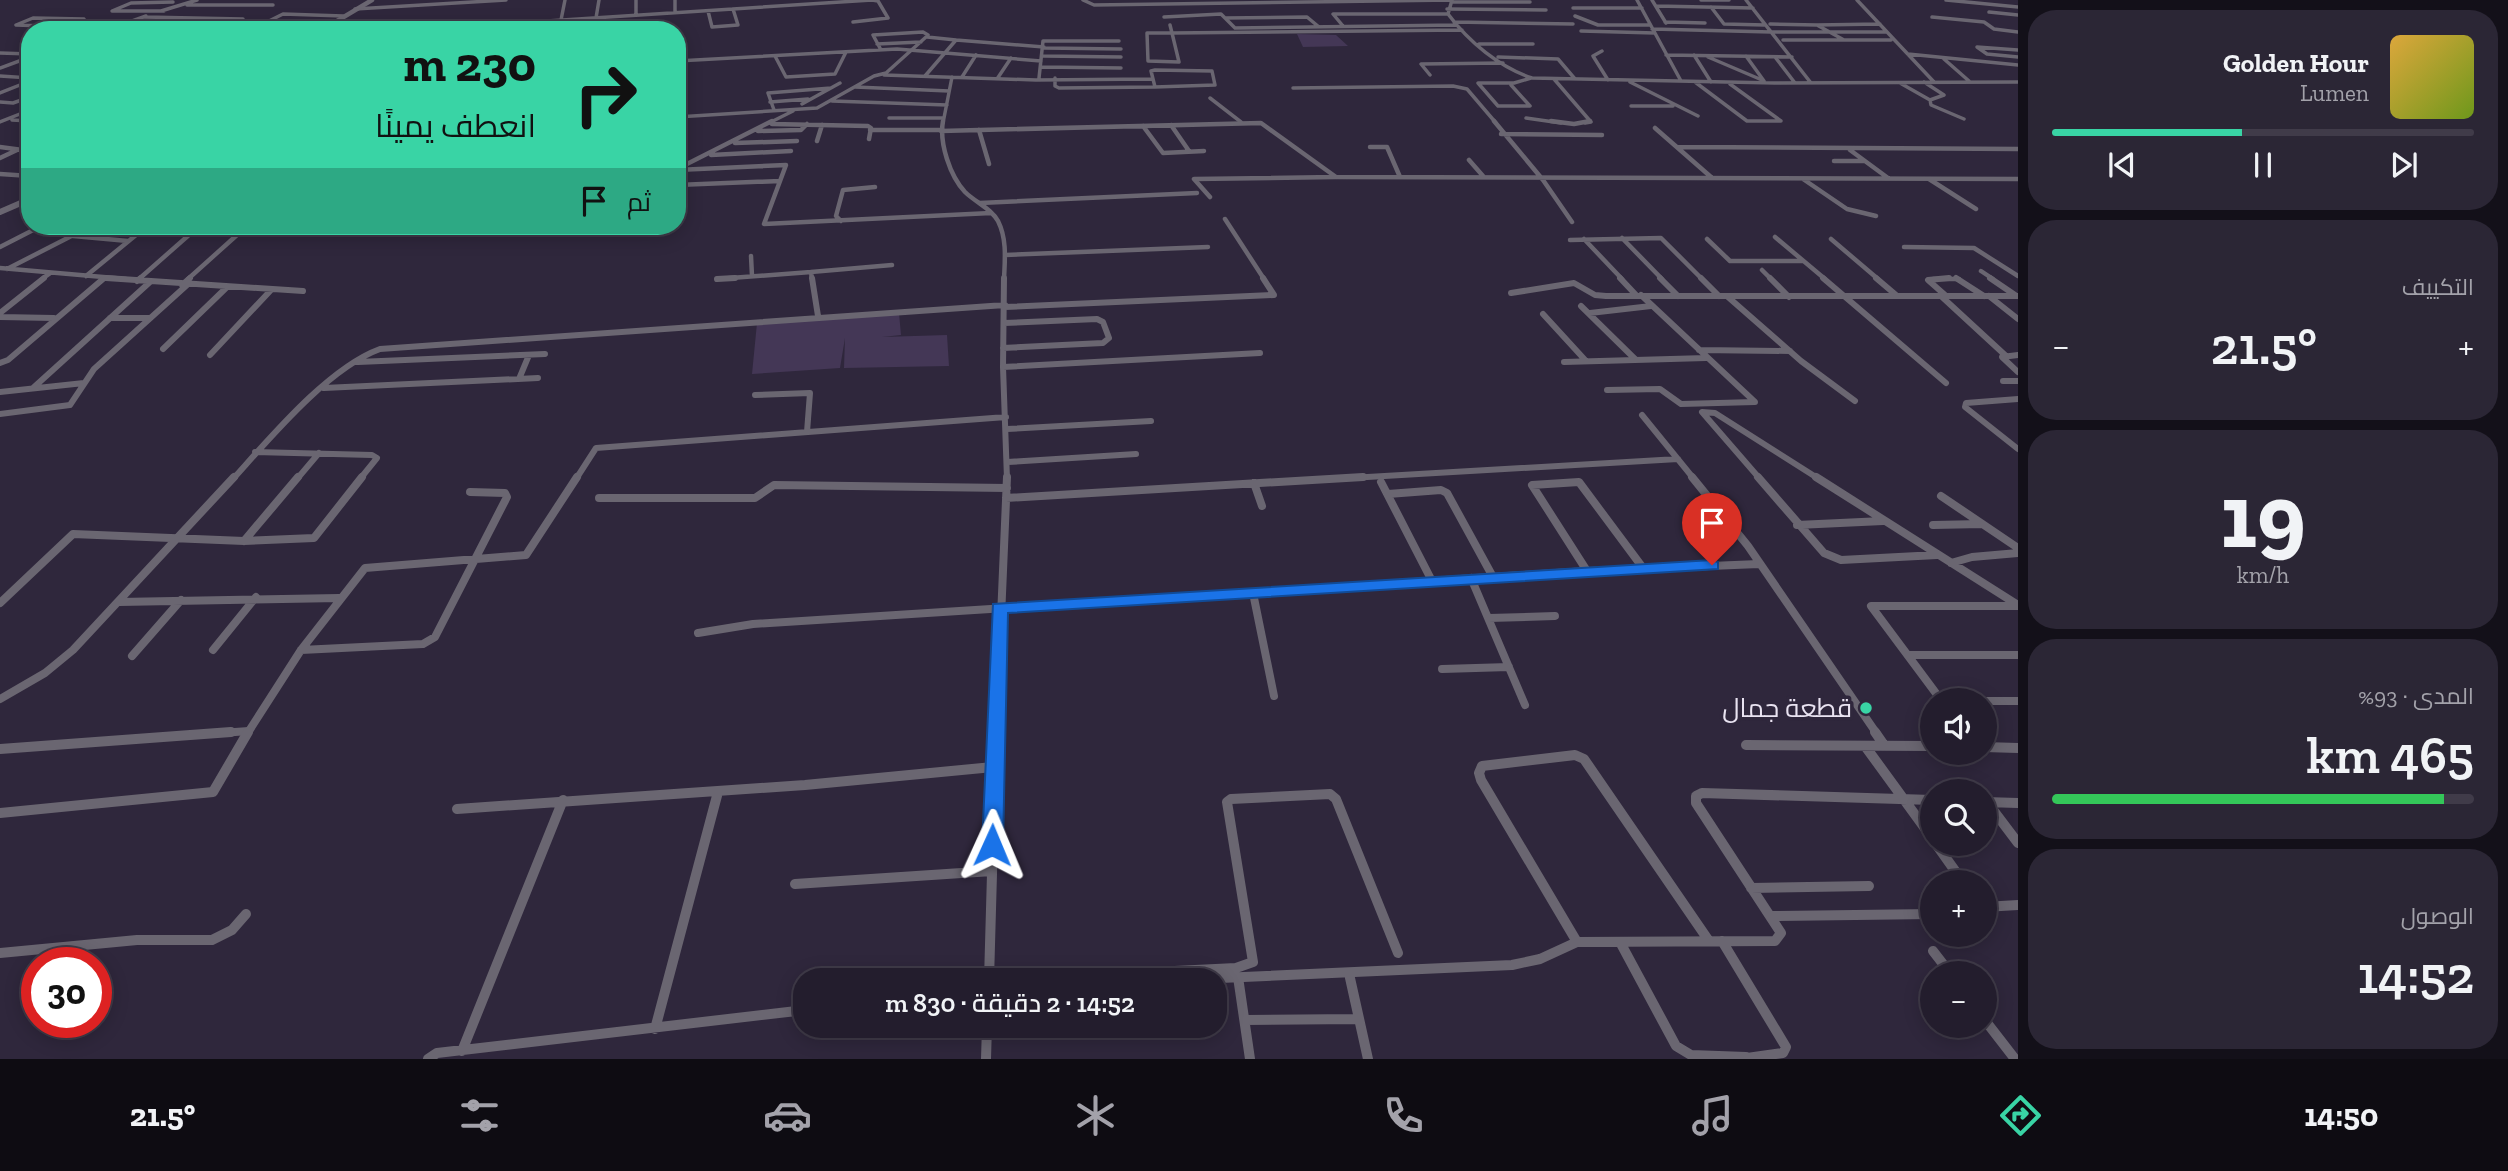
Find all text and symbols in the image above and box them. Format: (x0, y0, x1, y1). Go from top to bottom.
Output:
text: 230 m (403, 35, 536, 94)
text: Golden Hour (2223, 47, 2369, 79)
icon: right (560, 49, 651, 140)
text: Lumen (2300, 79, 2369, 107)
text: انعطف يمينًا (375, 107, 536, 145)
icon: previous (2103, 146, 2141, 184)
icon: pause (2244, 146, 2282, 184)
icon: next (2385, 146, 2423, 184)
icon: arrive (575, 182, 613, 220)
text: ثم (627, 186, 651, 218)
text: التكييف (2402, 273, 2474, 301)
text: 21.5° (2211, 315, 2317, 377)
text: − (2052, 323, 2070, 369)
text: + (2458, 323, 2474, 369)
text: 19 (2220, 461, 2306, 570)
pin (1682, 493, 1742, 565)
icon: arrive (1693, 504, 1731, 542)
text: km/h (2237, 561, 2289, 589)
text: المدى · 93% (2358, 682, 2474, 710)
map controls (1920, 688, 1997, 1038)
button: sound (1920, 688, 1997, 765)
place label: قطعة جمال (1722, 692, 1852, 724)
marker: قطعة جمال (1858, 700, 1874, 716)
text: 465 km (2306, 724, 2474, 786)
button: search (1920, 779, 1997, 856)
position arrow (955, 808, 1029, 882)
button: + (1920, 870, 1997, 947)
text: الوصول (2401, 902, 2474, 930)
text: 14:52 (2357, 944, 2474, 1006)
speed limit sign: 30 (21, 947, 112, 1038)
button: − (1920, 961, 1997, 1038)
text: 14:52 · 2 دقيقة · 830 m (885, 987, 1135, 1019)
icon: filters (455, 1091, 504, 1140)
icon: car (763, 1091, 812, 1140)
icon: climate (1071, 1091, 1120, 1140)
icon: phone (1379, 1091, 1428, 1140)
icon: music (1688, 1091, 1737, 1140)
icon: directions (1996, 1091, 2045, 1140)
text: 21.5° (130, 1096, 195, 1134)
text: 14:50 (2304, 1096, 2378, 1134)

